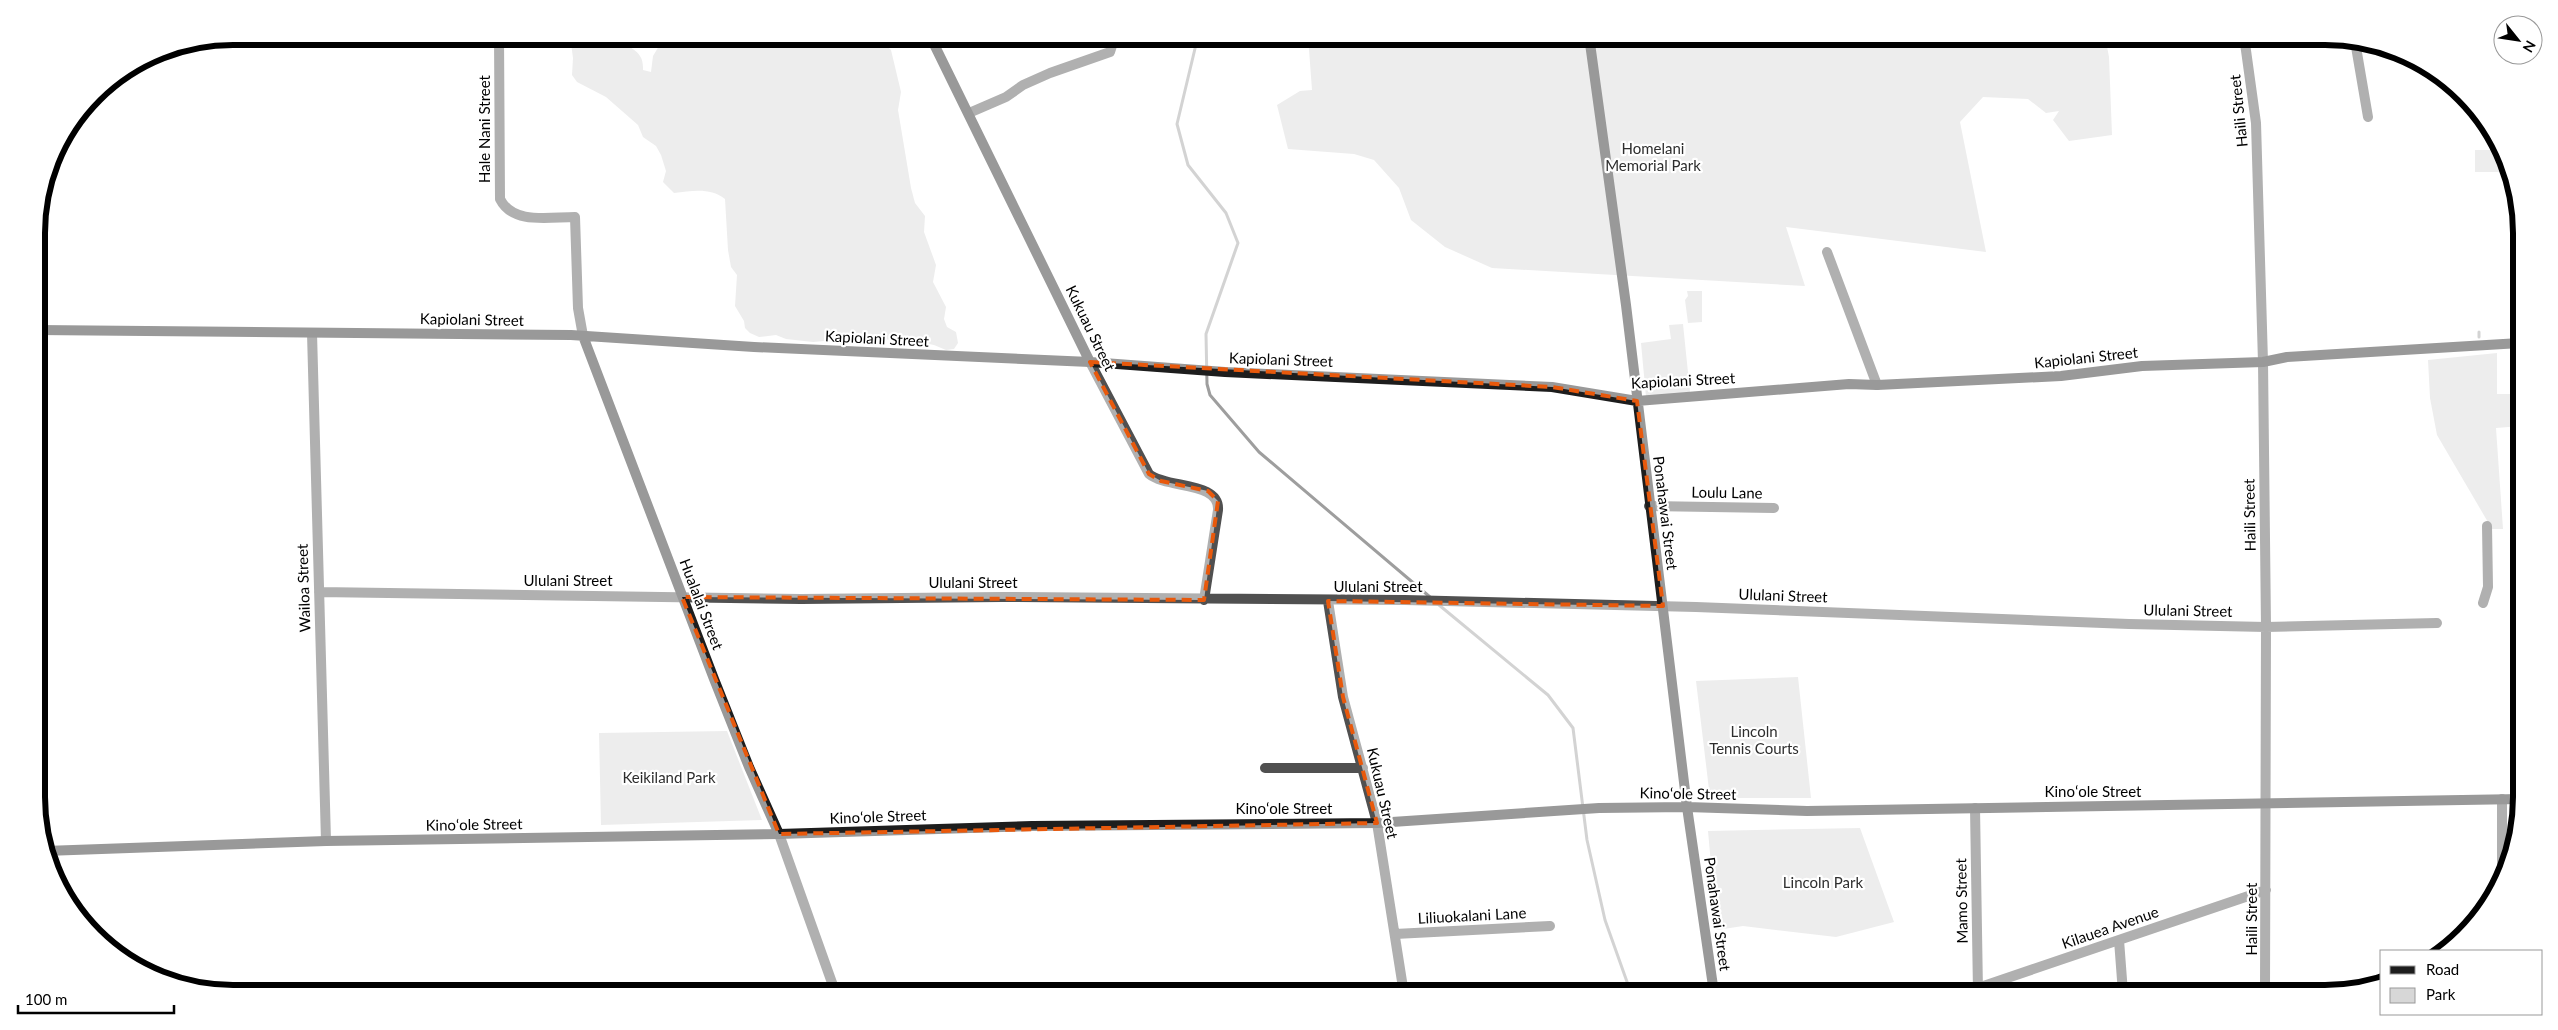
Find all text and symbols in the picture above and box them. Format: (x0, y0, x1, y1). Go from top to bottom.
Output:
north arrow (2493, 15, 2543, 65)
text: N (2520, 38, 2540, 56)
street label: Haili Street (2225, 73, 2251, 148)
street label: Hale Nani Street (475, 74, 493, 183)
park label: Homelani Memorial Park (1605, 139, 1701, 174)
street label: Kukuau Street (1063, 282, 1120, 374)
street label: Kapiolani Street (420, 309, 525, 329)
street label: Kapiolani Street (825, 326, 930, 350)
street label: Kapiolani Street (2033, 343, 2139, 371)
street label: Kapiolani Street (1229, 348, 1334, 370)
street label: Kapiolani Street (1631, 368, 1736, 392)
street label: Ponahawai Street (1650, 455, 1682, 572)
street label: Haili Street (2239, 478, 2259, 552)
street label: Loulu Lane (1691, 482, 1763, 502)
street label: Wailoa Street (292, 543, 314, 633)
street label: Hualalai Street (676, 556, 728, 653)
street label: Ululani Street (523, 571, 613, 589)
street label: Ululani Street (928, 573, 1018, 591)
street label: Ululani Street (1333, 577, 1423, 595)
street label: Ululani Street (1738, 584, 1828, 606)
street label: Ululani Street (2143, 600, 2233, 620)
park label: Lincoln Tennis Courts (1709, 722, 1799, 757)
street label: Kukuau Street (1364, 746, 1402, 841)
park label: Keikiland Park (622, 768, 716, 786)
street label: Kinoʻole Street (2045, 782, 2142, 800)
street label: Kinoʻole Street (1639, 783, 1737, 803)
street label: Kinoʻole Street (1236, 799, 1333, 817)
street label: Kinoʻole Street (829, 805, 927, 827)
street label: Kinoʻole Street (425, 814, 523, 834)
street label: Ponahawai Street (1701, 856, 1735, 973)
street label: Mamo Street (1951, 858, 1971, 944)
park label: Lincoln Park (1783, 873, 1864, 891)
street label: Haili Street (2242, 882, 2260, 955)
street label: Kilauea Avenue (2059, 902, 2161, 952)
street label: Liliuokalani Lane (1417, 903, 1527, 927)
legend (2380, 950, 2543, 1015)
text: Road (2426, 960, 2459, 978)
scale bar (18, 982, 174, 1014)
text: Park (2426, 985, 2456, 1003)
text: 100 m (25, 990, 67, 1008)

